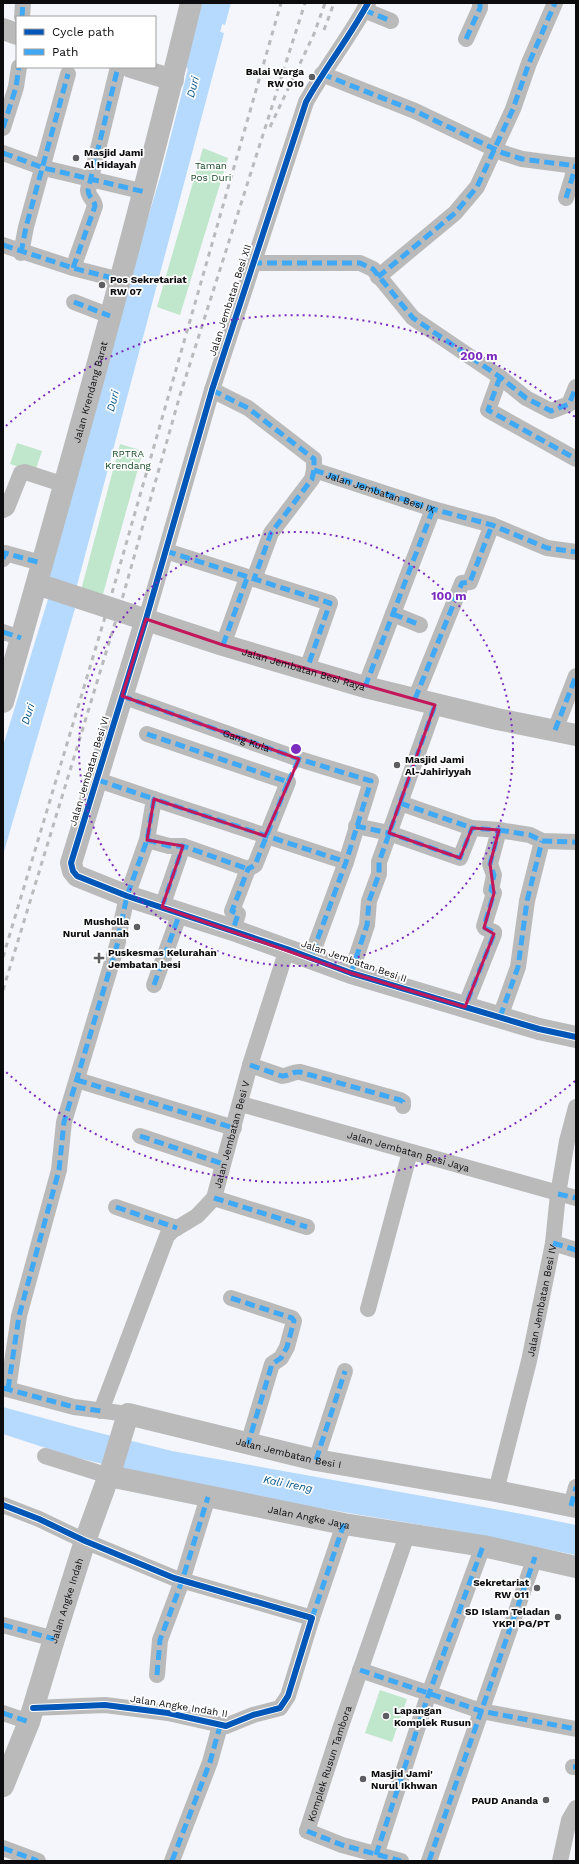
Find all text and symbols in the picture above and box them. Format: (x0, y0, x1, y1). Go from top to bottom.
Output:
legend (16, 16, 156, 68)
text: Cycle path (52, 25, 114, 39)
text: Path (52, 45, 78, 59)
place label: Balai Warga RW 010 (246, 66, 304, 89)
marker: Balai Warga RW 010 (307, 72, 317, 82)
water label: Duri (184, 74, 202, 99)
place label: Masjid Jami Al Hidayah (84, 147, 143, 170)
marker: Masjid Jami Al Hidayah (71, 153, 81, 163)
park label: Taman Pos Duri (191, 160, 231, 183)
street label: Jalan Jembatan Besi XII (207, 243, 253, 357)
place label: Pos Sekretariat RW 07 (110, 274, 187, 297)
marker: Pos Sekretariat RW 07 (97, 280, 107, 290)
street label: Jalan Krendang Barat (71, 339, 109, 444)
text: 200 m (460, 349, 498, 363)
water label: Duri (104, 388, 122, 413)
park label: RPTRA Krendang (105, 448, 152, 471)
street label: Jalan Jembatan Besi IX (325, 469, 436, 515)
text: 100 m (431, 589, 467, 603)
street label: Jalan Jembatan Besi Raya (241, 645, 367, 692)
water label: Duri (19, 701, 38, 726)
street label: Jalan Jembatan Besi VI (67, 715, 111, 827)
street label: Gang Kula (221, 727, 272, 754)
centre of rings (289, 742, 303, 756)
place label: Masjid Jami Al-Jahiriyyah (405, 754, 471, 777)
marker: Masjid Jami Al-Jahiriyyah (392, 760, 402, 770)
place label: Musholla Nurul Jannah (63, 916, 129, 939)
marker: Musholla Nurul Jannah (132, 922, 142, 932)
street label: Jalan Jembatan Besi II (300, 938, 408, 984)
place label: Puskesmas Kelurahan Jembatan besi (108, 947, 217, 970)
marker: Puskesmas Kelurahan Jembatan besi (93, 952, 105, 964)
street label: Jalan Jembatan Besi V (211, 1079, 251, 1189)
street label: Jalan Jembatan Besi Jaya (346, 1129, 471, 1173)
street label: Jalan Jembatan Besi IV (525, 1243, 558, 1358)
street label: Jalan Jembatan Besi I (235, 1435, 342, 1470)
water label: Kali Ireng (262, 1473, 314, 1495)
street label: Jalan Angke Jaya (267, 1503, 351, 1530)
street label: Jalan Angke Indah (47, 1556, 85, 1645)
place label: Sekretariat RW 011 (473, 1577, 530, 1600)
marker: Sekretariat RW 011 (532, 1583, 542, 1593)
place label: SD Islam Teladan YKPI PG/PT (465, 1606, 550, 1629)
marker: SD Islam Teladan YKPI PG/PT (553, 1612, 563, 1622)
street label: Jalan Angke Indah II (130, 1693, 228, 1719)
street label: Komplek Rusun Tambora (305, 1704, 353, 1823)
place label: Lapangan Komplek Rusun (394, 1705, 471, 1728)
marker: Lapangan Komplek Rusun (381, 1711, 391, 1721)
place label: Masjid Jami' Nurul Ikhwan (371, 1768, 438, 1791)
marker: Masjid Jami' Nurul Ikhwan (358, 1774, 368, 1784)
place label: PAUD Ananda (472, 1795, 538, 1806)
marker: PAUD Ananda (541, 1795, 551, 1805)

